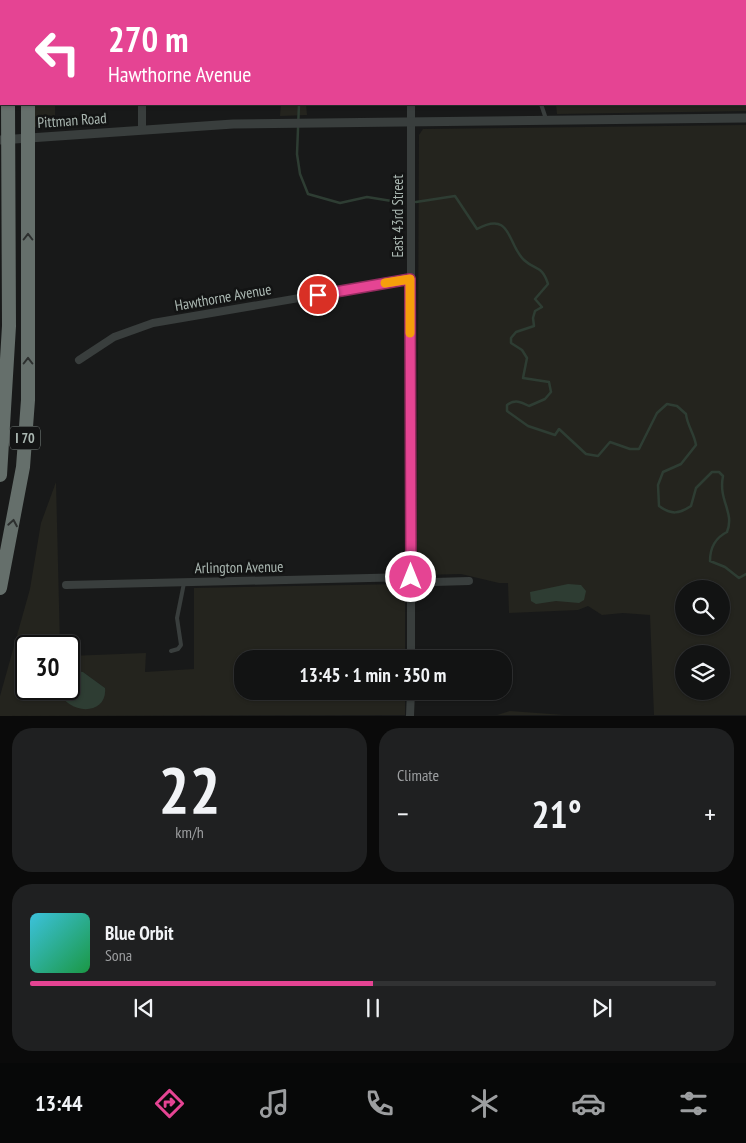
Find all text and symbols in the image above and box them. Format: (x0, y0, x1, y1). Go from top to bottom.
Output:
text: 270 m (108, 16, 189, 62)
icon: left (25, 20, 90, 85)
text: Hawthorne Avenue (108, 60, 251, 88)
street label: Pittman Road (37, 108, 107, 132)
street label: East 43rd Street (388, 174, 407, 258)
one-way arrow (23, 233, 33, 240)
pin (297, 274, 339, 316)
street label: Hawthorne Avenue (173, 279, 273, 315)
icon: arrive (304, 281, 332, 309)
one-way arrow (23, 357, 33, 365)
road number: I 70 (10, 426, 40, 449)
one-way arrow (7, 518, 17, 527)
position arrow (384, 550, 436, 602)
street label: Arlington Avenue (194, 557, 284, 577)
map controls (675, 580, 730, 700)
button: search (675, 580, 730, 635)
speed limit sign: 30 (15, 635, 80, 700)
button: layers (675, 645, 730, 700)
text: 13:45 · 1 min · 350 m (300, 663, 446, 687)
text: 22 (158, 747, 221, 831)
text: Climate (397, 765, 439, 785)
text: 21° (531, 789, 582, 838)
text: − (397, 795, 409, 832)
text: + (704, 795, 716, 832)
text: km/h (175, 822, 204, 842)
text: Blue Orbit (105, 921, 174, 945)
text: Sona (105, 945, 132, 965)
icon: previous (130, 994, 158, 1022)
icon: pause (359, 994, 387, 1022)
icon: next (588, 994, 616, 1022)
icon: directions (152, 1086, 187, 1121)
icon: music (257, 1086, 292, 1121)
icon: phone (362, 1086, 397, 1121)
icon: climate (467, 1086, 502, 1121)
icon: car (571, 1086, 606, 1121)
icon: filters (676, 1086, 711, 1121)
text: 13:44 (35, 1089, 82, 1117)

